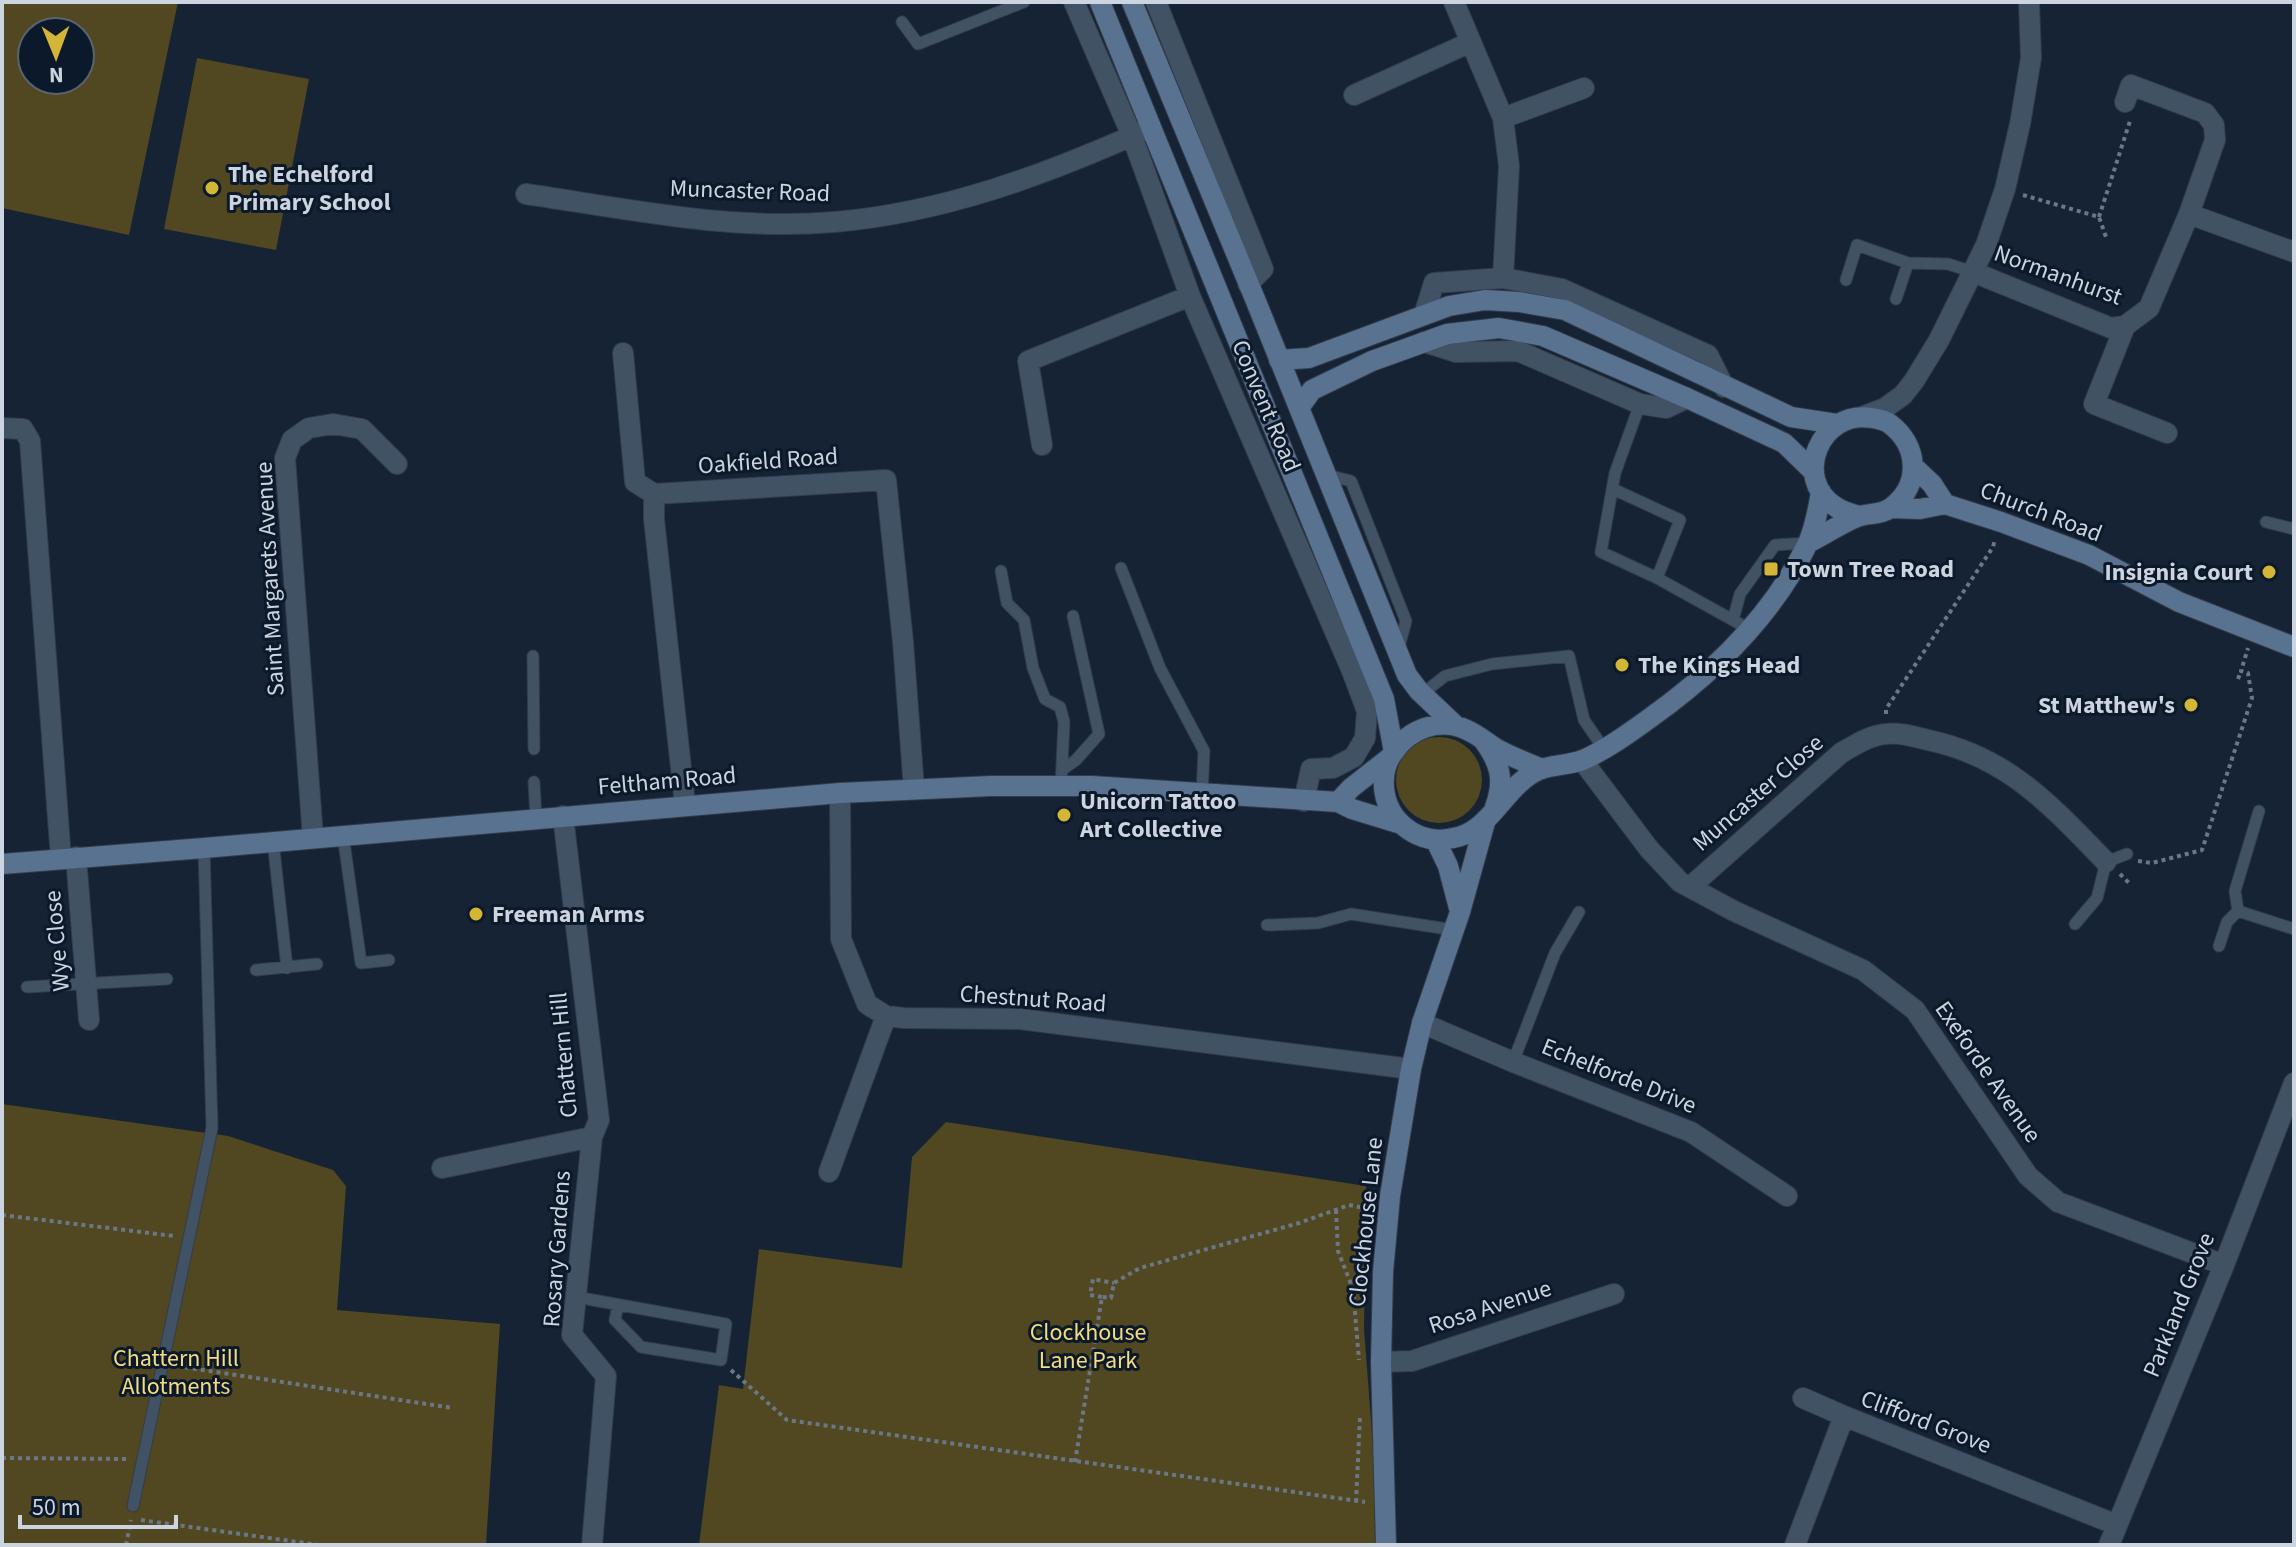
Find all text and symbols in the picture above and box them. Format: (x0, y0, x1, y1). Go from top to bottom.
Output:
north arrow (16, 16, 96, 96)
text: N (49, 59, 64, 91)
place label: The Echelford Primary School (228, 157, 391, 220)
street label: Muncaster Road (669, 171, 831, 211)
marker: The Echelford Primary School (203, 179, 221, 197)
street label: Normanhurst (1989, 236, 2127, 314)
street label: Convent Road (1222, 335, 1310, 477)
street label: Oakfield Road (697, 439, 839, 483)
street label: Saint Margarets Avenue (246, 461, 294, 697)
street label: Church Road (1975, 473, 2107, 551)
place label: Town Tree Road (1787, 552, 1954, 587)
place label: Insignia Court (2105, 555, 2253, 590)
marker: Town Tree Road (1762, 560, 1780, 578)
marker: Insignia Court (2260, 563, 2278, 581)
place label: The Kings Head (1638, 648, 1800, 683)
marker: The Kings Head (1613, 656, 1631, 674)
place label: St Matthew's (2038, 688, 2175, 723)
marker: St Matthew's (2182, 696, 2200, 714)
street label: Muncaster Close (1685, 726, 1831, 860)
street label: Feltham Road (596, 758, 738, 804)
place label: Unicorn Tattoo Art Collective (1079, 784, 1236, 847)
marker: Unicorn Tattoo Art Collective (1055, 806, 1073, 824)
street label: Wye Close (35, 889, 79, 993)
place label: Freeman Arms (492, 897, 645, 932)
marker: Freeman Arms (467, 905, 485, 923)
street label: Chestnut Road (958, 976, 1108, 1022)
street label: Chattern Hill (541, 991, 587, 1119)
street label: Exeforde Avenue (1926, 994, 2050, 1150)
street label: Echelforde Drive (1536, 1029, 1702, 1123)
street label: Clockhouse Lane (1340, 1135, 1392, 1309)
street label: Rosary Gardens (534, 1170, 580, 1328)
street label: Parkland Grove (2134, 1227, 2224, 1383)
street label: Rosa Avenue (1424, 1271, 1556, 1343)
park label: Clockhouse Lane Park (1030, 1315, 1146, 1378)
park label: Chattern Hill Allotments (113, 1341, 239, 1404)
street label: Clifford Grove (1856, 1381, 1996, 1463)
scale bar (20, 1479, 176, 1529)
text: 50 m (32, 1490, 81, 1525)

